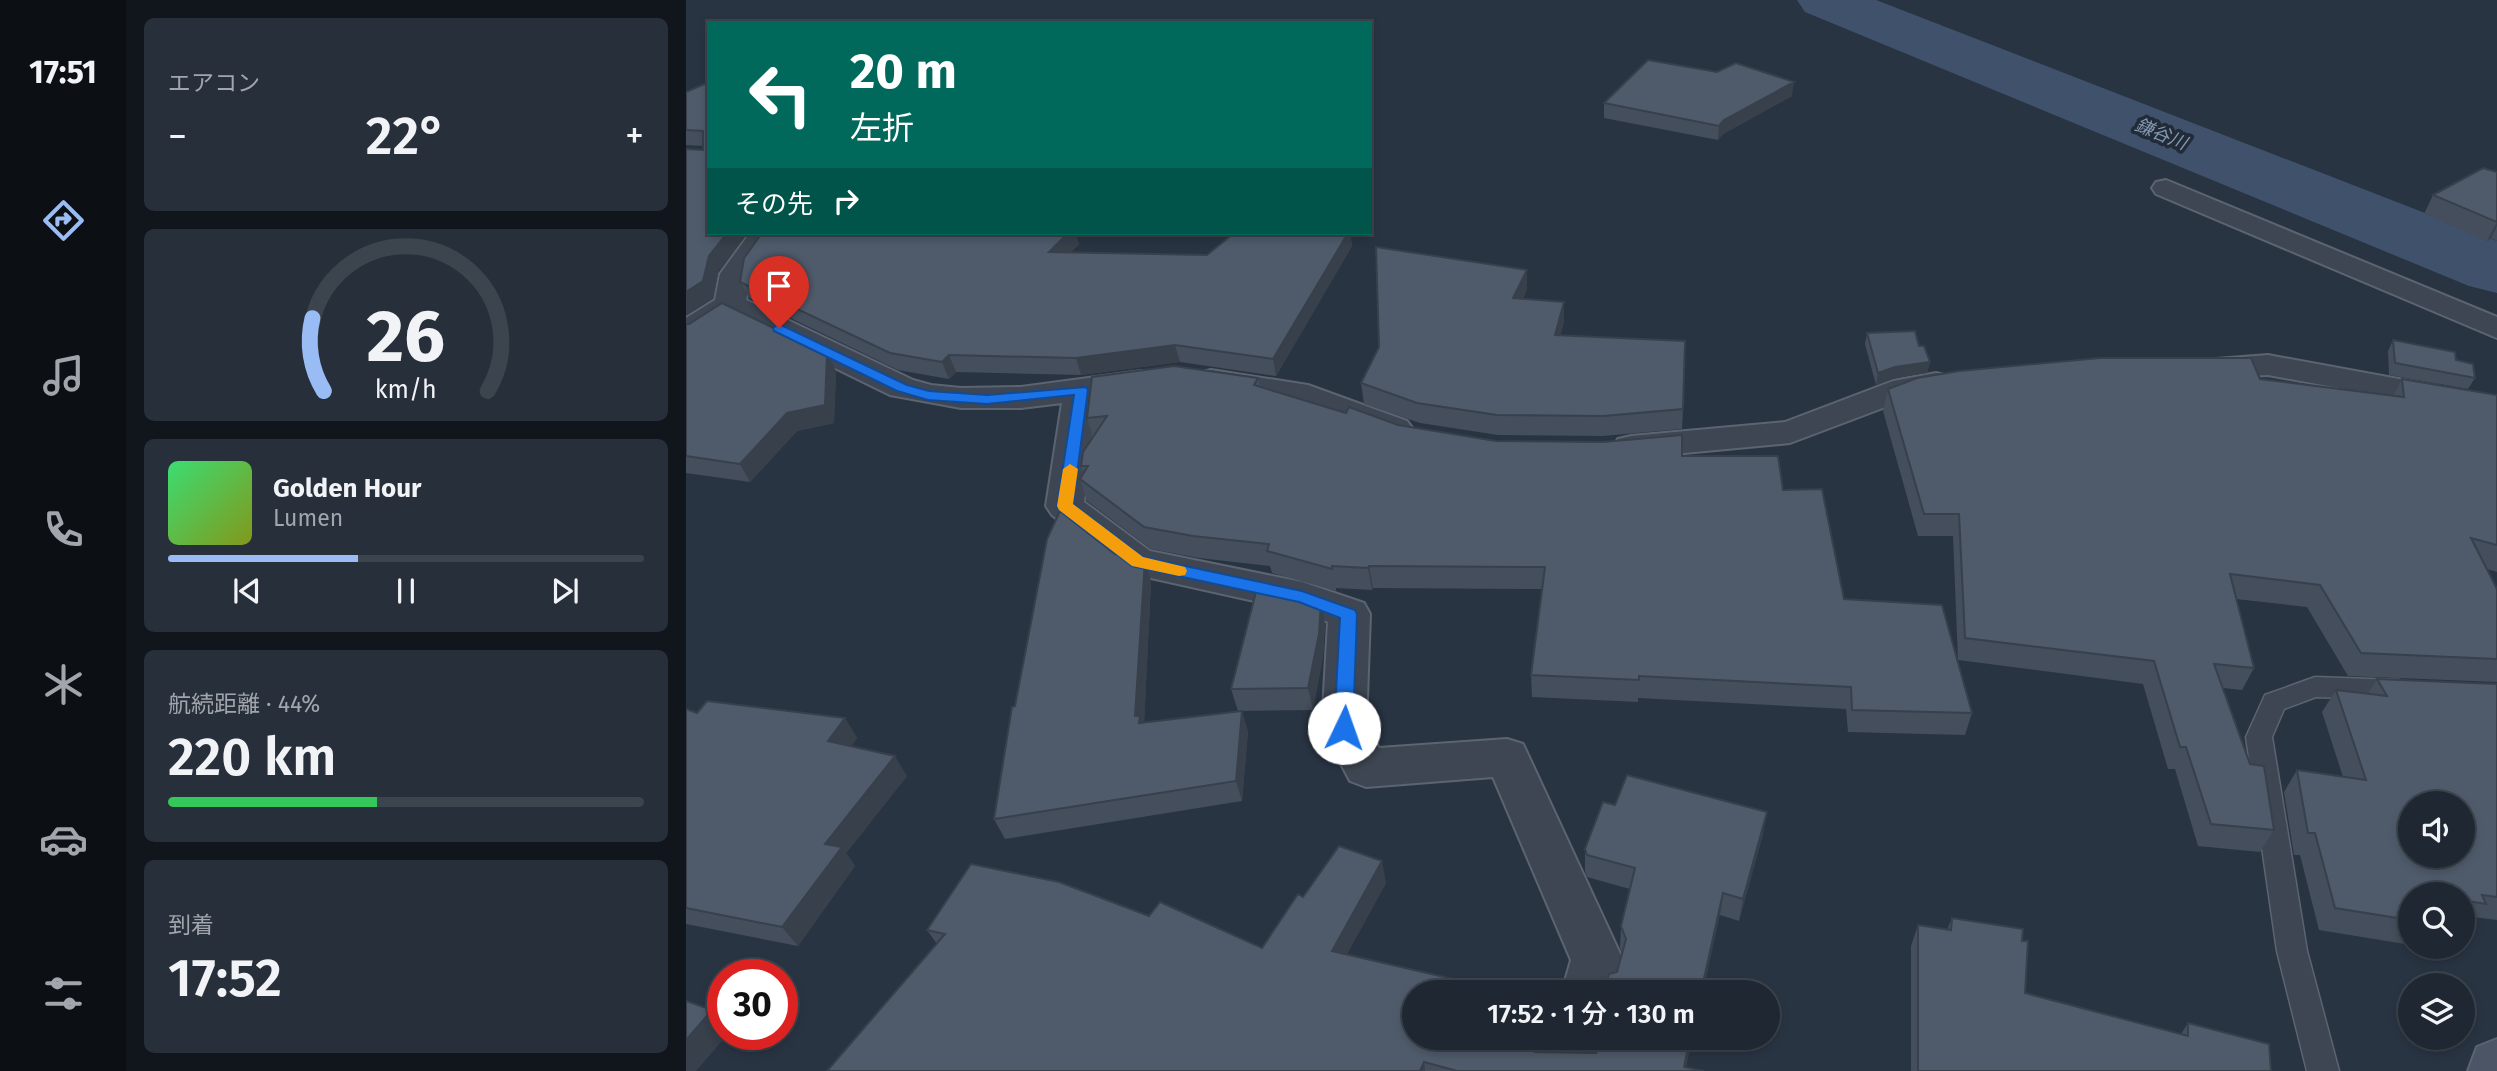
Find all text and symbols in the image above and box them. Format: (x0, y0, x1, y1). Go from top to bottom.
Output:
text: 20 m (850, 42, 957, 101)
icon: left (735, 49, 826, 140)
text: 17:51 (29, 53, 97, 91)
text: エアコン (168, 69, 260, 97)
text: 22° (366, 105, 446, 168)
text: 左折 (850, 109, 914, 147)
text: − (168, 113, 187, 159)
text: + (625, 113, 644, 159)
water label: 鎌谷川 (2132, 114, 2192, 155)
icon: right (827, 182, 865, 220)
text: その先 (735, 189, 813, 220)
icon: directions (39, 196, 88, 245)
pin (749, 256, 809, 328)
icon: arrive (760, 267, 798, 305)
text: 26 (367, 293, 445, 380)
icon: music (39, 351, 88, 400)
text: km/h (375, 375, 437, 405)
text: Golden Hour (273, 473, 421, 504)
text: Lumen (273, 504, 343, 532)
icon: phone (39, 505, 88, 554)
icon: previous (228, 572, 266, 610)
icon: pause (387, 572, 425, 610)
icon: next (546, 572, 584, 610)
icon: climate (39, 660, 88, 709)
text: 航続距離 · 44% (168, 690, 320, 718)
position arrow (1307, 691, 1381, 765)
text: 220 km (168, 726, 336, 789)
map controls (2398, 791, 2475, 1050)
button: sound (2398, 791, 2475, 868)
icon: car (39, 815, 88, 864)
button: search (2398, 882, 2475, 959)
text: 到着 (168, 911, 214, 939)
text: 17:52 (168, 947, 282, 1010)
speed limit sign: 30 (707, 959, 798, 1050)
icon: filters (39, 969, 88, 1018)
button: layers (2398, 973, 2475, 1050)
text: 17:52 · 1 分 · 130 m (1487, 999, 1695, 1030)

